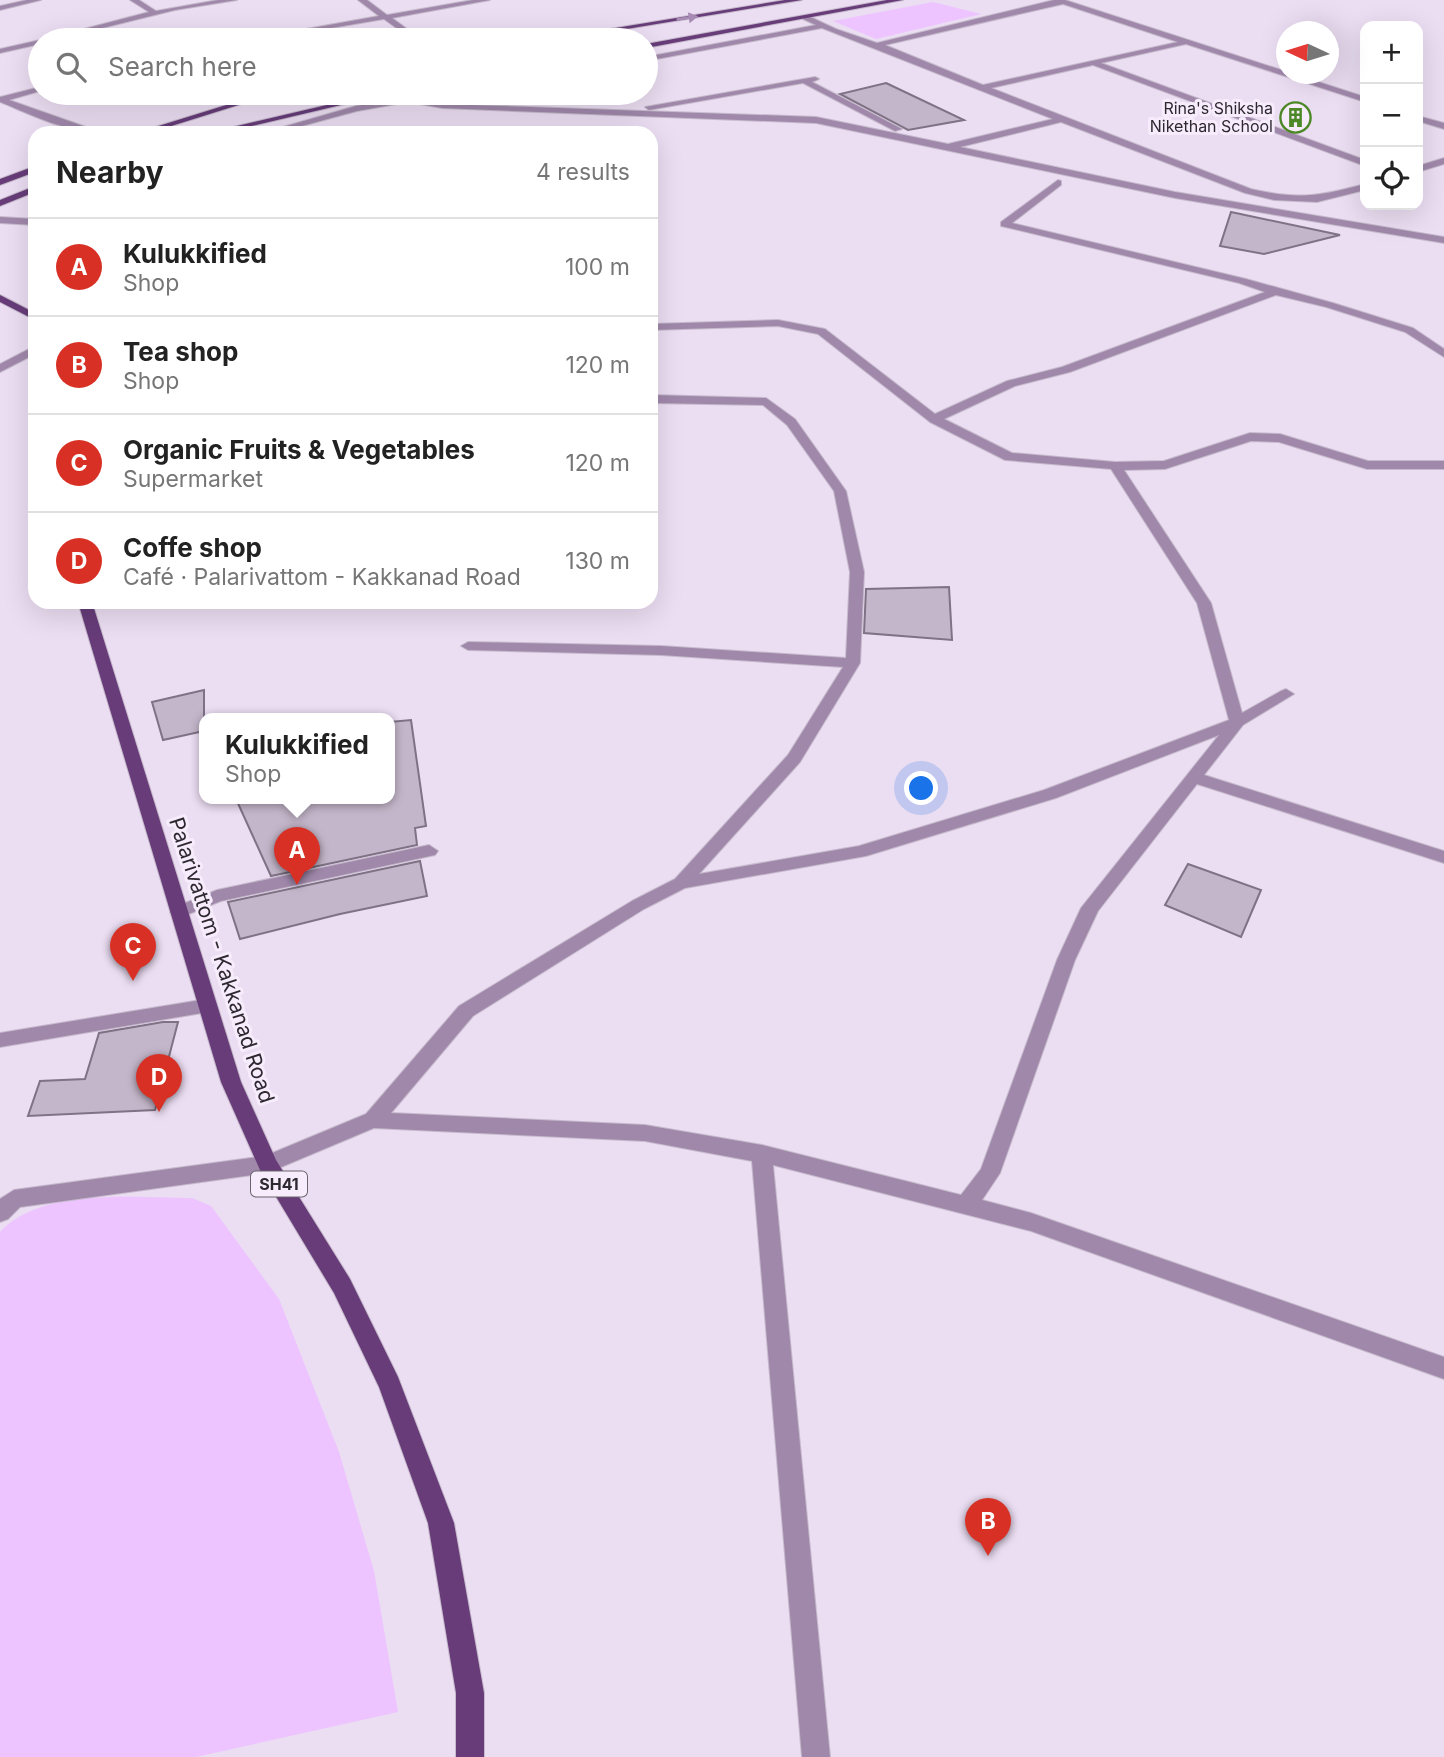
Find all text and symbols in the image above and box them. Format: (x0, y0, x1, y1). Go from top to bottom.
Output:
one-way arrow (676, 12, 698, 23)
north arrow (1276, 21, 1339, 84)
map controls (1360, 21, 1423, 210)
button: + (1360, 21, 1423, 84)
search box (28, 28, 658, 105)
icon: search (52, 48, 90, 86)
text: Search here (108, 51, 257, 82)
button: − (1360, 84, 1423, 147)
place label: Rina's Shiksha Nikethan School (1150, 98, 1273, 136)
building icon: Rina's Shiksha Nikethan School (1279, 100, 1313, 134)
button: locate (1360, 147, 1423, 210)
text: Nearby (56, 154, 164, 190)
text: 4 results (536, 158, 630, 186)
text: Kulukkified (123, 238, 267, 269)
text: A (70, 253, 88, 281)
text: 100 m (565, 253, 630, 281)
text: Shop (123, 269, 179, 297)
text: Tea shop (123, 336, 238, 367)
text: B (71, 351, 87, 379)
text: 120 m (565, 351, 630, 379)
text: Shop (123, 367, 179, 395)
text: Organic Fruits & Vegetables (123, 434, 475, 465)
text: C (70, 449, 88, 477)
text: 120 m (565, 449, 630, 477)
text: Supermarket (123, 465, 263, 493)
text: Coffe shop (123, 532, 262, 563)
text: D (71, 547, 87, 575)
text: 130 m (565, 547, 630, 575)
text: Café · Palarivattom - Kakkanad Road (123, 563, 521, 591)
popup (199, 713, 395, 804)
text: Kulukkified (225, 729, 369, 760)
text: Shop (225, 760, 281, 788)
your location (904, 771, 938, 805)
street label: Palarivattom - Kakkanad Road (164, 814, 280, 1106)
pin: A (274, 827, 320, 885)
pin: C (110, 923, 156, 981)
pin: D (136, 1054, 182, 1112)
road number: SH41 (251, 1172, 307, 1196)
pin: B (965, 1498, 1011, 1556)

